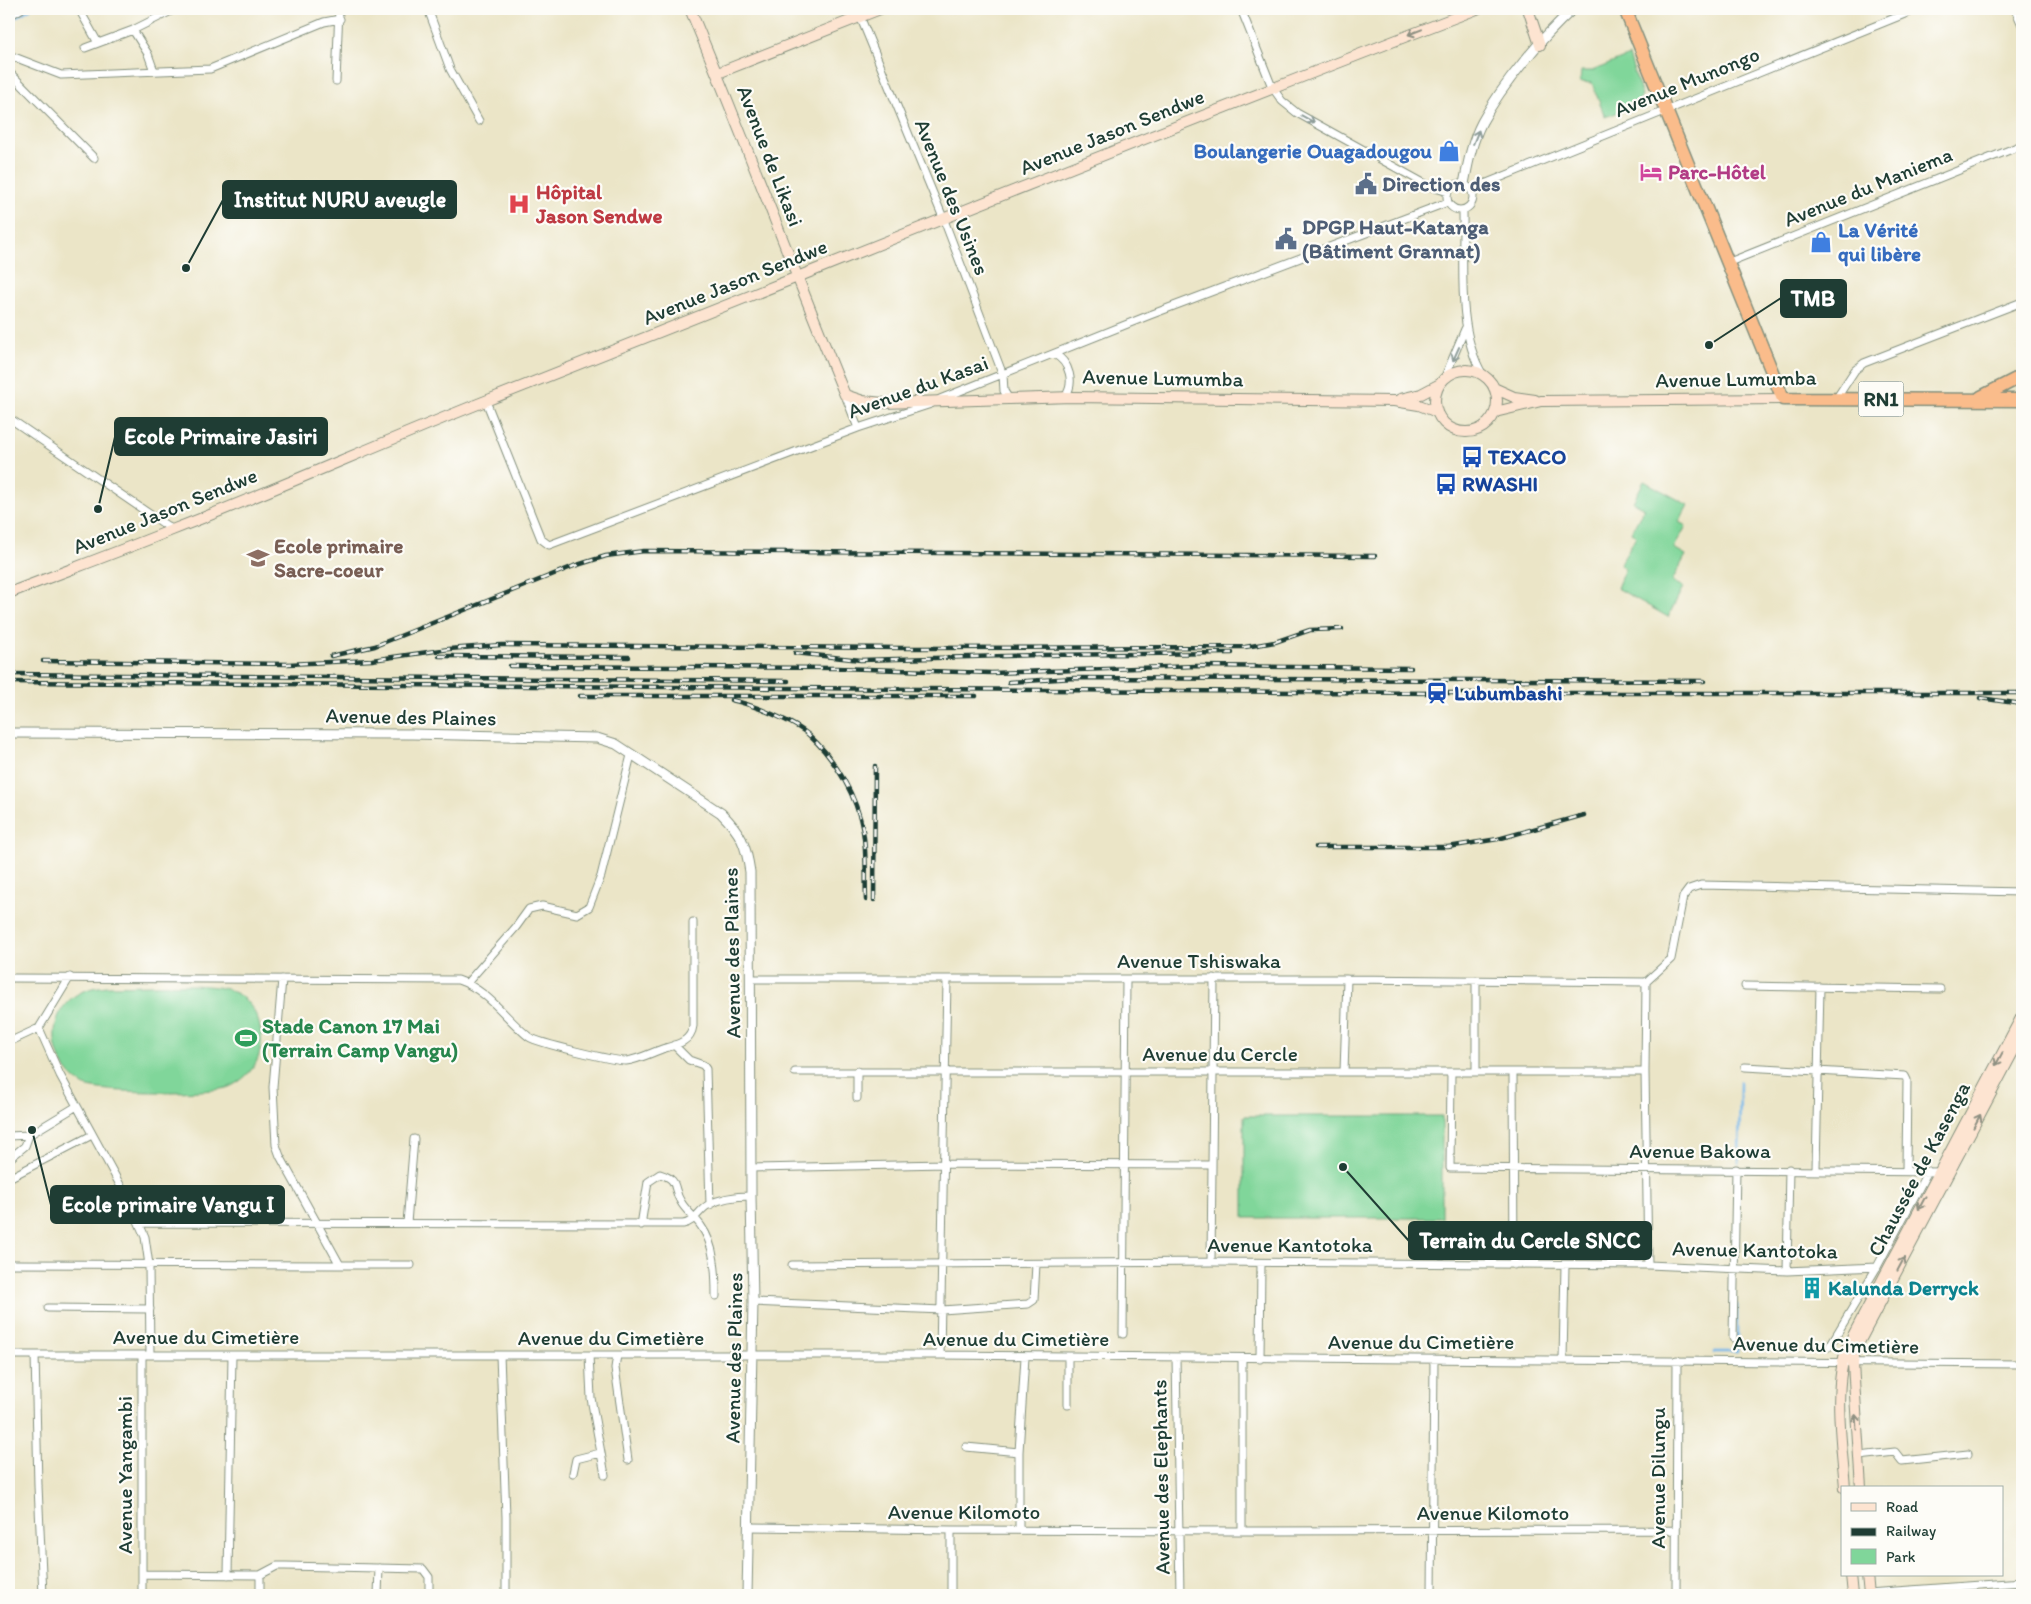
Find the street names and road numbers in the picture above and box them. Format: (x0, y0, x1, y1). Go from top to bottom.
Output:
street label: Avenue Munongo (1611, 41, 1763, 122)
street label: Avenue de Likasi (732, 82, 809, 230)
street label: Avenue Jason Sendwe (1016, 83, 1208, 180)
street label: Avenue des Usines (910, 115, 995, 278)
street label: Avenue du Maniema (1780, 141, 1956, 232)
street label: Avenue Jason Sendwe (639, 233, 831, 330)
street label: Avenue du Kasai (844, 350, 991, 424)
street label: Avenue Lumumba (1082, 364, 1244, 391)
street label: Avenue Lumumba (1655, 365, 1817, 392)
road number: RN1 (1858, 382, 1904, 416)
street label: Avenue Jason Sendwe (69, 462, 261, 559)
street label: Avenue des Plaines (325, 703, 497, 730)
street label: Avenue des Plaines (718, 867, 745, 1039)
street label: Avenue Tshiswaka (1117, 948, 1281, 973)
street label: Avenue du Cercle (1142, 1041, 1298, 1066)
street label: Chaussée de Kasenga (1862, 1077, 1975, 1260)
street label: Avenue Bakowa (1629, 1138, 1771, 1163)
street label: Avenue Kantotoka (1207, 1232, 1373, 1257)
street label: Avenue Kantotoka (1672, 1236, 1838, 1263)
street label: Avenue des Plaines (720, 1272, 747, 1444)
street label: Avenue du Cimetière (113, 1324, 299, 1349)
street label: Avenue du Cimetière (518, 1325, 704, 1350)
street label: Avenue du Cimetière (923, 1326, 1109, 1351)
street label: Avenue du Cimetière (1328, 1329, 1514, 1354)
street label: Avenue du Cimetière (1733, 1330, 1919, 1359)
street label: Avenue des Elephants (1146, 1379, 1175, 1575)
street label: Avenue Yangambi (112, 1396, 137, 1554)
street label: Avenue Dilungu (1645, 1407, 1670, 1549)
street label: Avenue Kilomoto (888, 1499, 1040, 1524)
street label: Avenue Kilomoto (1417, 1500, 1569, 1525)

